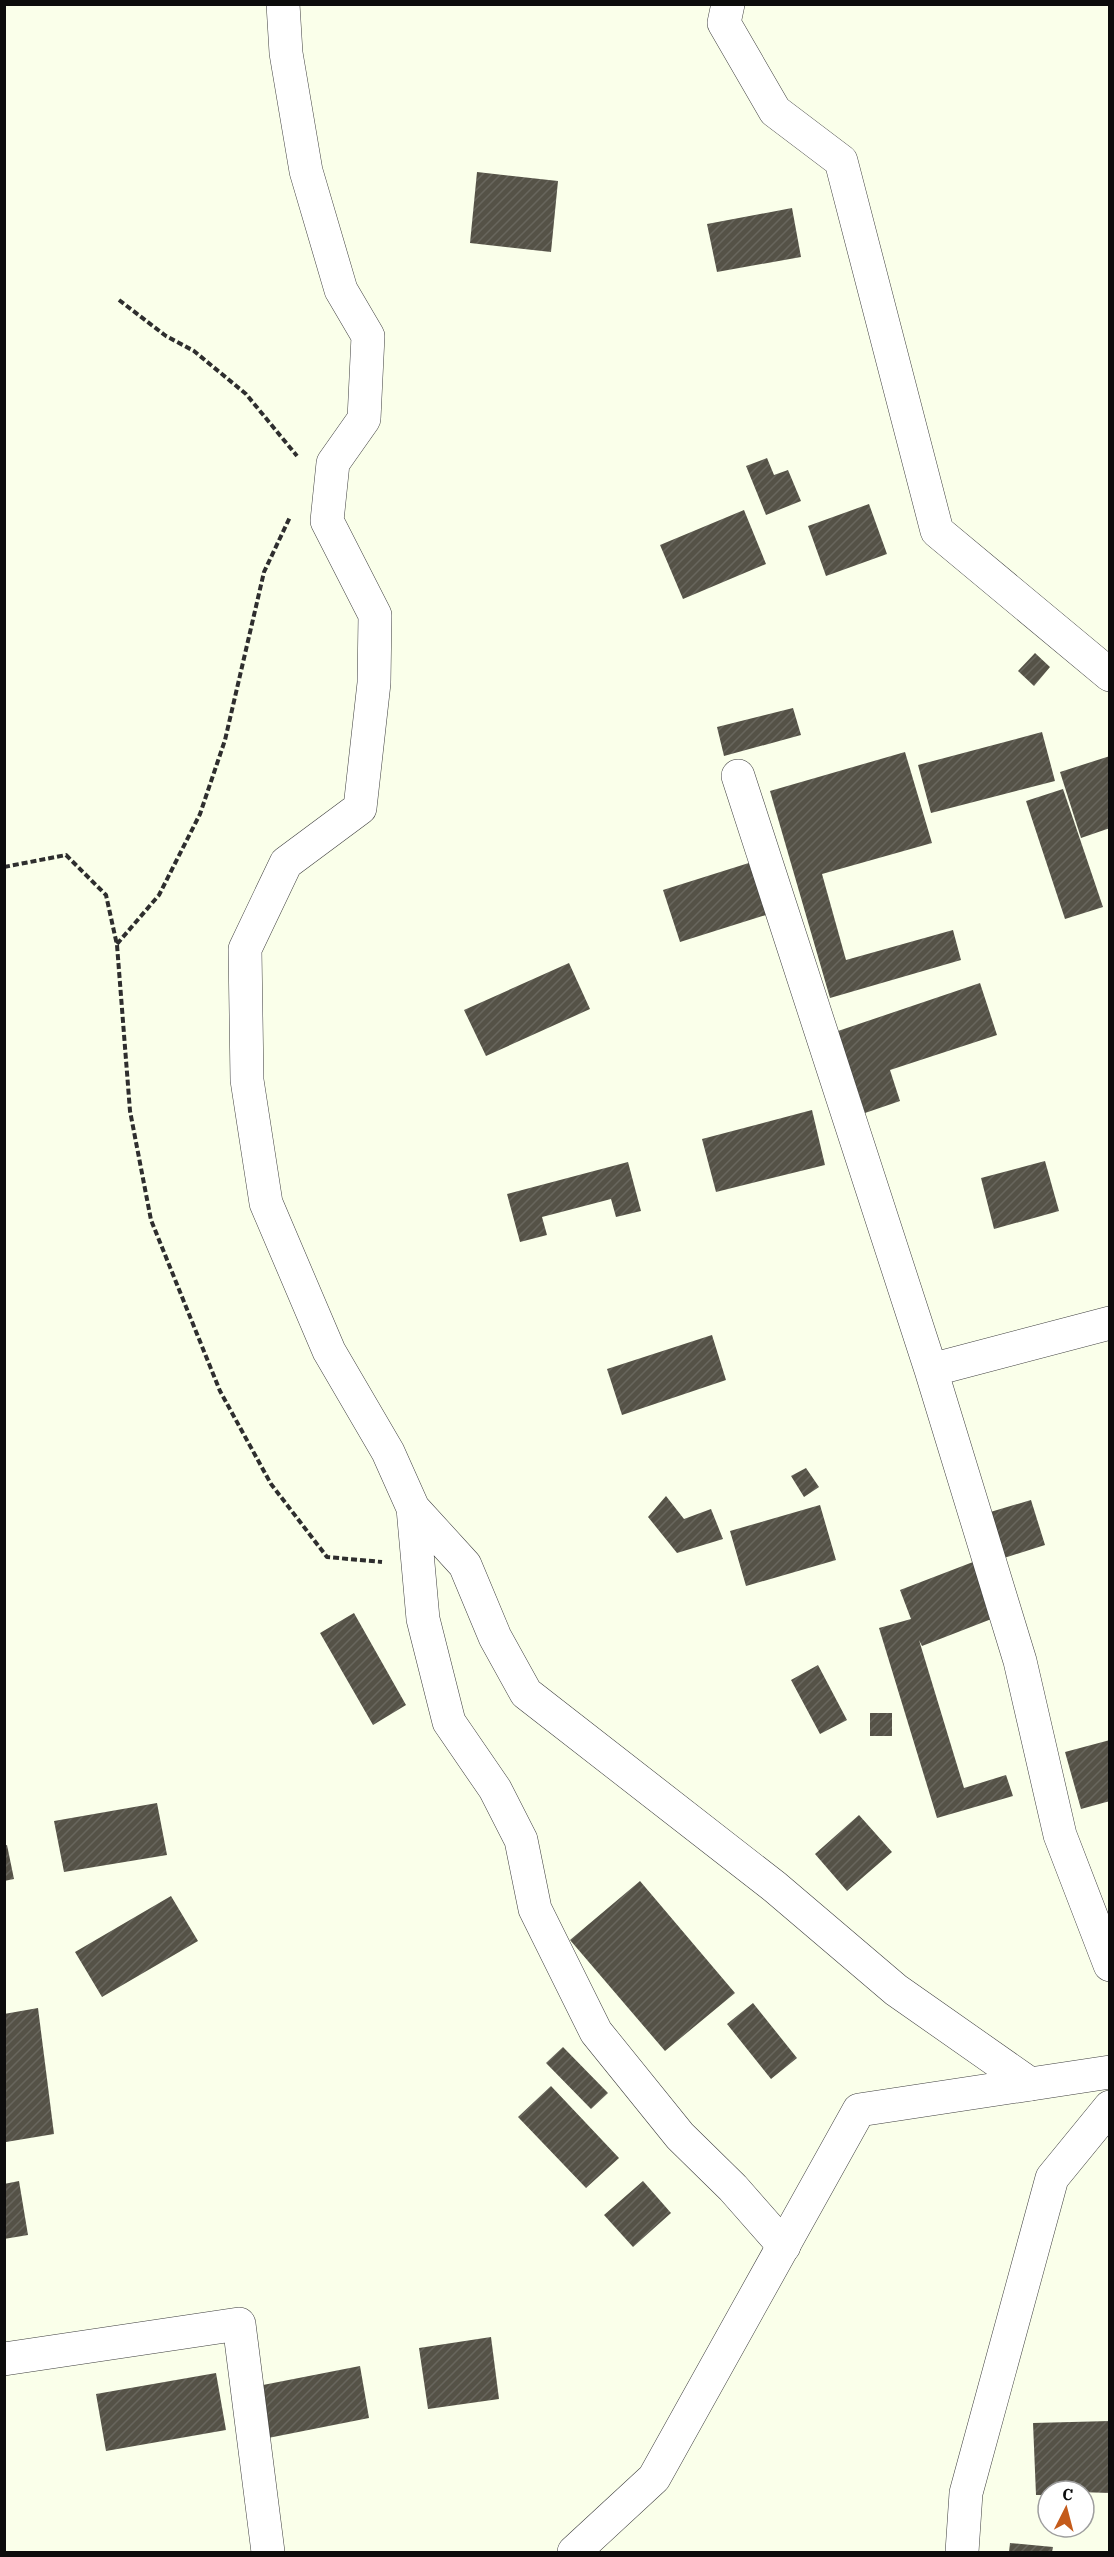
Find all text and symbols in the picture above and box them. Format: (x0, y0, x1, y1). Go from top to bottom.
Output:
north arrow (1036, 2479, 1096, 2539)
text: С (1061, 2484, 1074, 2505)

